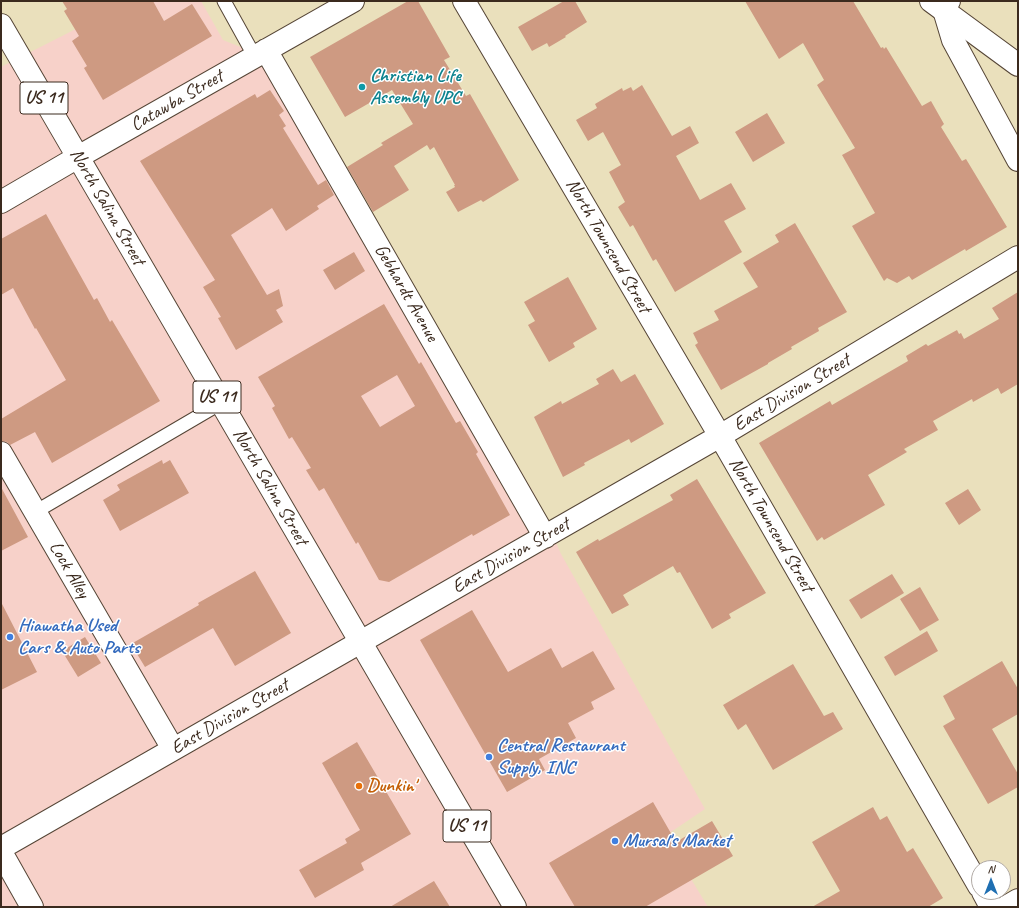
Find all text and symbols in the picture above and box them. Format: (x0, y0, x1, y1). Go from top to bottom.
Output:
street label: Catawba Street (127, 65, 227, 137)
place label: Christian Life Assembly UPC (370, 65, 461, 109)
road number: US 11 (20, 82, 68, 114)
marker: Christian Life Assembly UPC (357, 82, 367, 92)
street label: North Salina Street (64, 145, 150, 269)
street label: North Townsend Street (560, 175, 656, 317)
street label: Gebhardt Avenue (369, 240, 443, 346)
street label: East Division Street (730, 349, 854, 437)
road number: US 11 (193, 381, 241, 413)
street label: North Salina Street (227, 425, 313, 549)
street label: North Townsend Street (723, 454, 819, 596)
street label: East Division Street (448, 513, 574, 599)
street label: Lock Alley (44, 538, 94, 602)
place label: Hiawatha Used Cars & Auto Parts (18, 615, 140, 659)
marker: Hiawatha Used Cars & Auto Parts (5, 632, 15, 642)
street label: East Division Street (167, 674, 293, 760)
place label: Central Restaurant Supply, INC (497, 735, 625, 779)
marker: Central Restaurant Supply, INC (484, 752, 494, 762)
place label: Dunkin' (367, 775, 416, 797)
marker: Dunkin' (354, 781, 364, 791)
road number: US 11 (443, 810, 491, 842)
place label: Mursal's Market (623, 830, 731, 852)
marker: Mursal's Market (610, 836, 620, 846)
north arrow (971, 860, 1011, 900)
text: N (988, 862, 994, 876)

